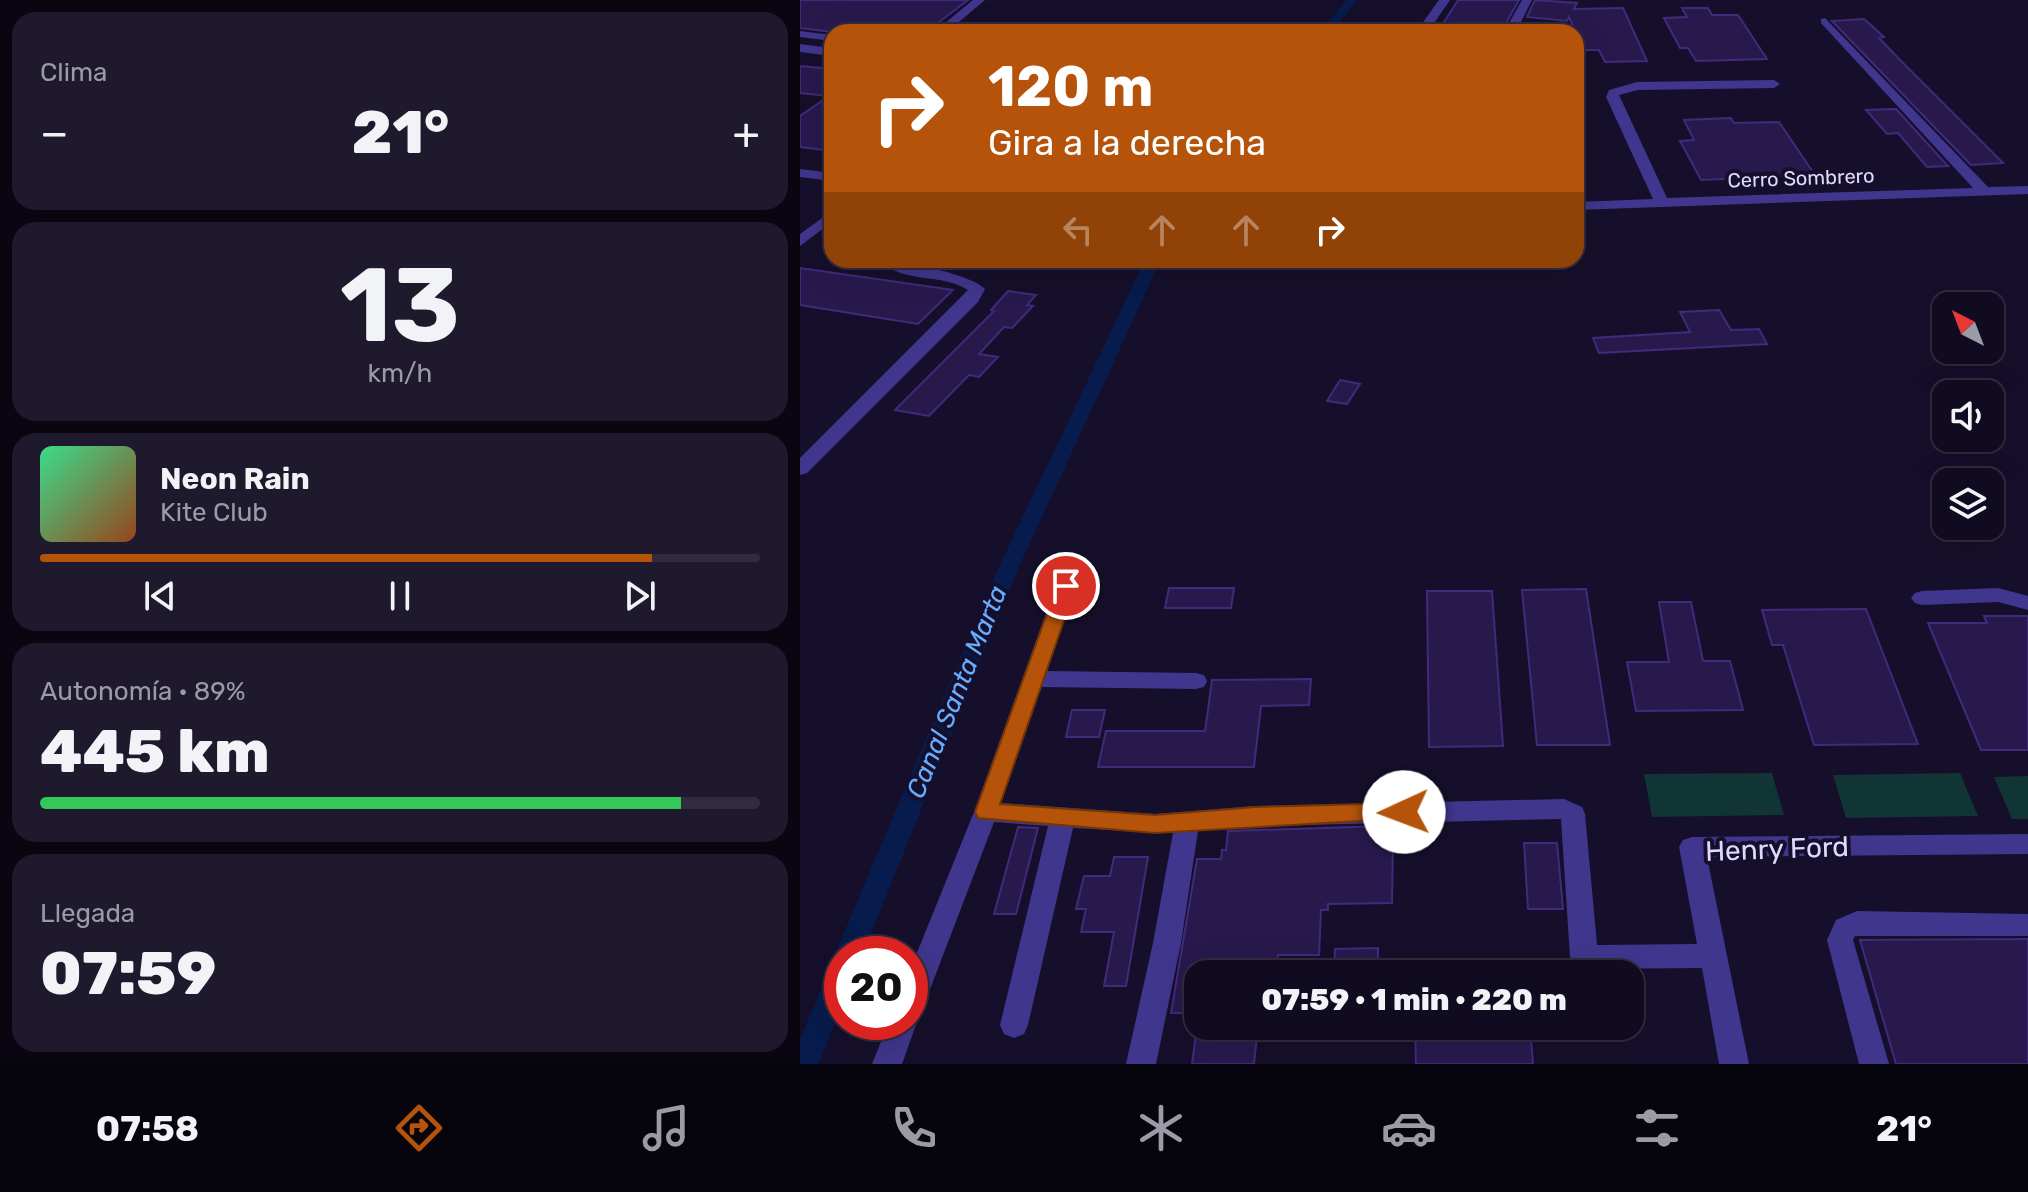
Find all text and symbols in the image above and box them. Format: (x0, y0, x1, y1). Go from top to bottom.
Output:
text: 120 m (988, 54, 1154, 120)
icon: right (856, 56, 960, 160)
text: Clima (40, 57, 107, 88)
text: 21° (352, 97, 449, 168)
text: − (40, 107, 69, 159)
text: + (733, 107, 760, 159)
text: Gira a la derecha (988, 121, 1266, 164)
street label: Cerro Sombrero (1727, 163, 1875, 193)
icon: left (1056, 208, 1100, 252)
icon: ahead (1140, 208, 1184, 252)
icon: ahead (1224, 208, 1268, 252)
icon: right (1308, 208, 1352, 252)
text: 13 (340, 244, 460, 367)
north arrow (1932, 292, 2004, 364)
map controls (1932, 292, 2004, 540)
text: km/h (368, 358, 432, 389)
button: sound (1932, 380, 2004, 452)
text: Neon Rain (160, 461, 310, 497)
button: layers (1932, 468, 2004, 540)
text: Kite Club (160, 497, 268, 528)
pin (1032, 552, 1100, 620)
icon: arrive (1044, 564, 1088, 608)
icon: previous (138, 574, 182, 618)
icon: pause (378, 574, 422, 618)
icon: next (618, 574, 662, 618)
water label: Canal Santa Marta (900, 581, 1014, 803)
text: Autonomía · 89% (40, 676, 246, 707)
text: 445 km (40, 716, 270, 787)
position arrow (1362, 770, 1446, 854)
street label: Henry Ford (1704, 830, 1850, 868)
text: Llegada (40, 898, 135, 929)
speed limit sign: 20 (824, 936, 928, 1040)
text: 07:59 (40, 938, 216, 1009)
text: 07:59 · 1 min · 220 m (1261, 982, 1567, 1018)
icon: directions (391, 1100, 447, 1156)
icon: music (638, 1100, 694, 1156)
icon: phone (886, 1100, 942, 1156)
icon: climate (1133, 1100, 1189, 1156)
icon: car (1381, 1100, 1437, 1156)
icon: filters (1629, 1100, 1685, 1156)
text: 07:58 (96, 1107, 199, 1150)
text: 21° (1876, 1107, 1932, 1150)

